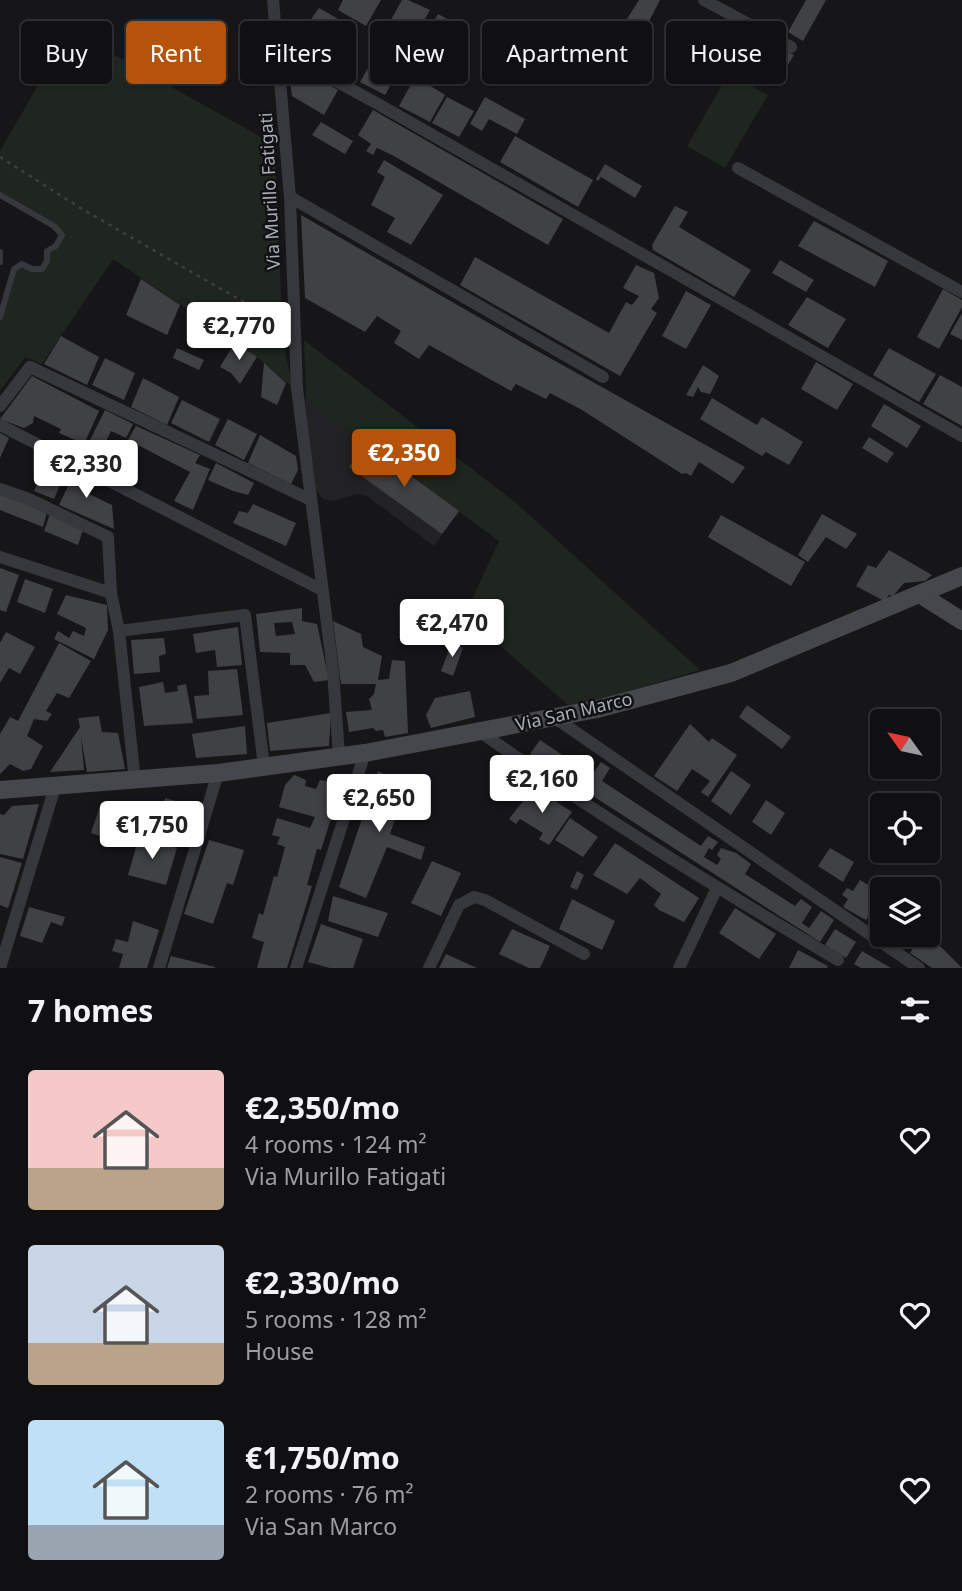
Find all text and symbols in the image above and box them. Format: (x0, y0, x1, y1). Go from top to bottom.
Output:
chip: Buy (21, 21, 112, 84)
chip: Rent (126, 21, 226, 84)
chip: Filters (240, 21, 356, 84)
chip: New (370, 21, 468, 84)
chip: Apartment (482, 21, 652, 84)
chip: House (666, 21, 786, 84)
street label: Via Murillo Fatigati (253, 112, 285, 270)
pin: €2,770 (182, 302, 296, 362)
text: €2,770 (203, 309, 275, 341)
pin: €2,350 (347, 430, 461, 489)
text: €2,350 (368, 436, 440, 468)
pin: €2,330 (29, 440, 143, 500)
text: €2,330 (50, 447, 122, 479)
pin: €2,470 (395, 600, 509, 659)
text: €2,470 (416, 606, 488, 638)
street label: Via San Marco (513, 686, 634, 736)
north arrow (870, 709, 940, 779)
map controls (870, 709, 940, 947)
pin: €2,160 (485, 756, 599, 815)
text: €2,160 (506, 762, 578, 794)
pin: €2,650 (322, 774, 436, 834)
text: €2,650 (343, 781, 415, 813)
button: locate (870, 793, 940, 863)
pin: €1,750 (95, 802, 209, 861)
text: €1,750 (116, 808, 188, 840)
button: layers (870, 877, 940, 947)
text: 7 homes (28, 990, 153, 1031)
icon: filters (896, 991, 934, 1029)
text: €2,350/mo (245, 1087, 400, 1128)
icon: home (84, 1098, 168, 1182)
icon: heart (896, 1121, 934, 1159)
text: 4 rooms · 124 m² (245, 1128, 427, 1160)
text: Via Murillo Fatigati (245, 1160, 446, 1192)
text: €2,330/mo (245, 1262, 400, 1303)
icon: home (84, 1273, 168, 1357)
icon: heart (896, 1296, 934, 1334)
text: 5 rooms · 128 m² (245, 1303, 427, 1335)
text: House (245, 1335, 314, 1367)
text: €1,750/mo (245, 1437, 400, 1478)
icon: home (84, 1448, 168, 1532)
icon: heart (896, 1471, 934, 1509)
text: 2 rooms · 76 m² (245, 1478, 414, 1510)
text: Via San Marco (245, 1510, 397, 1542)

